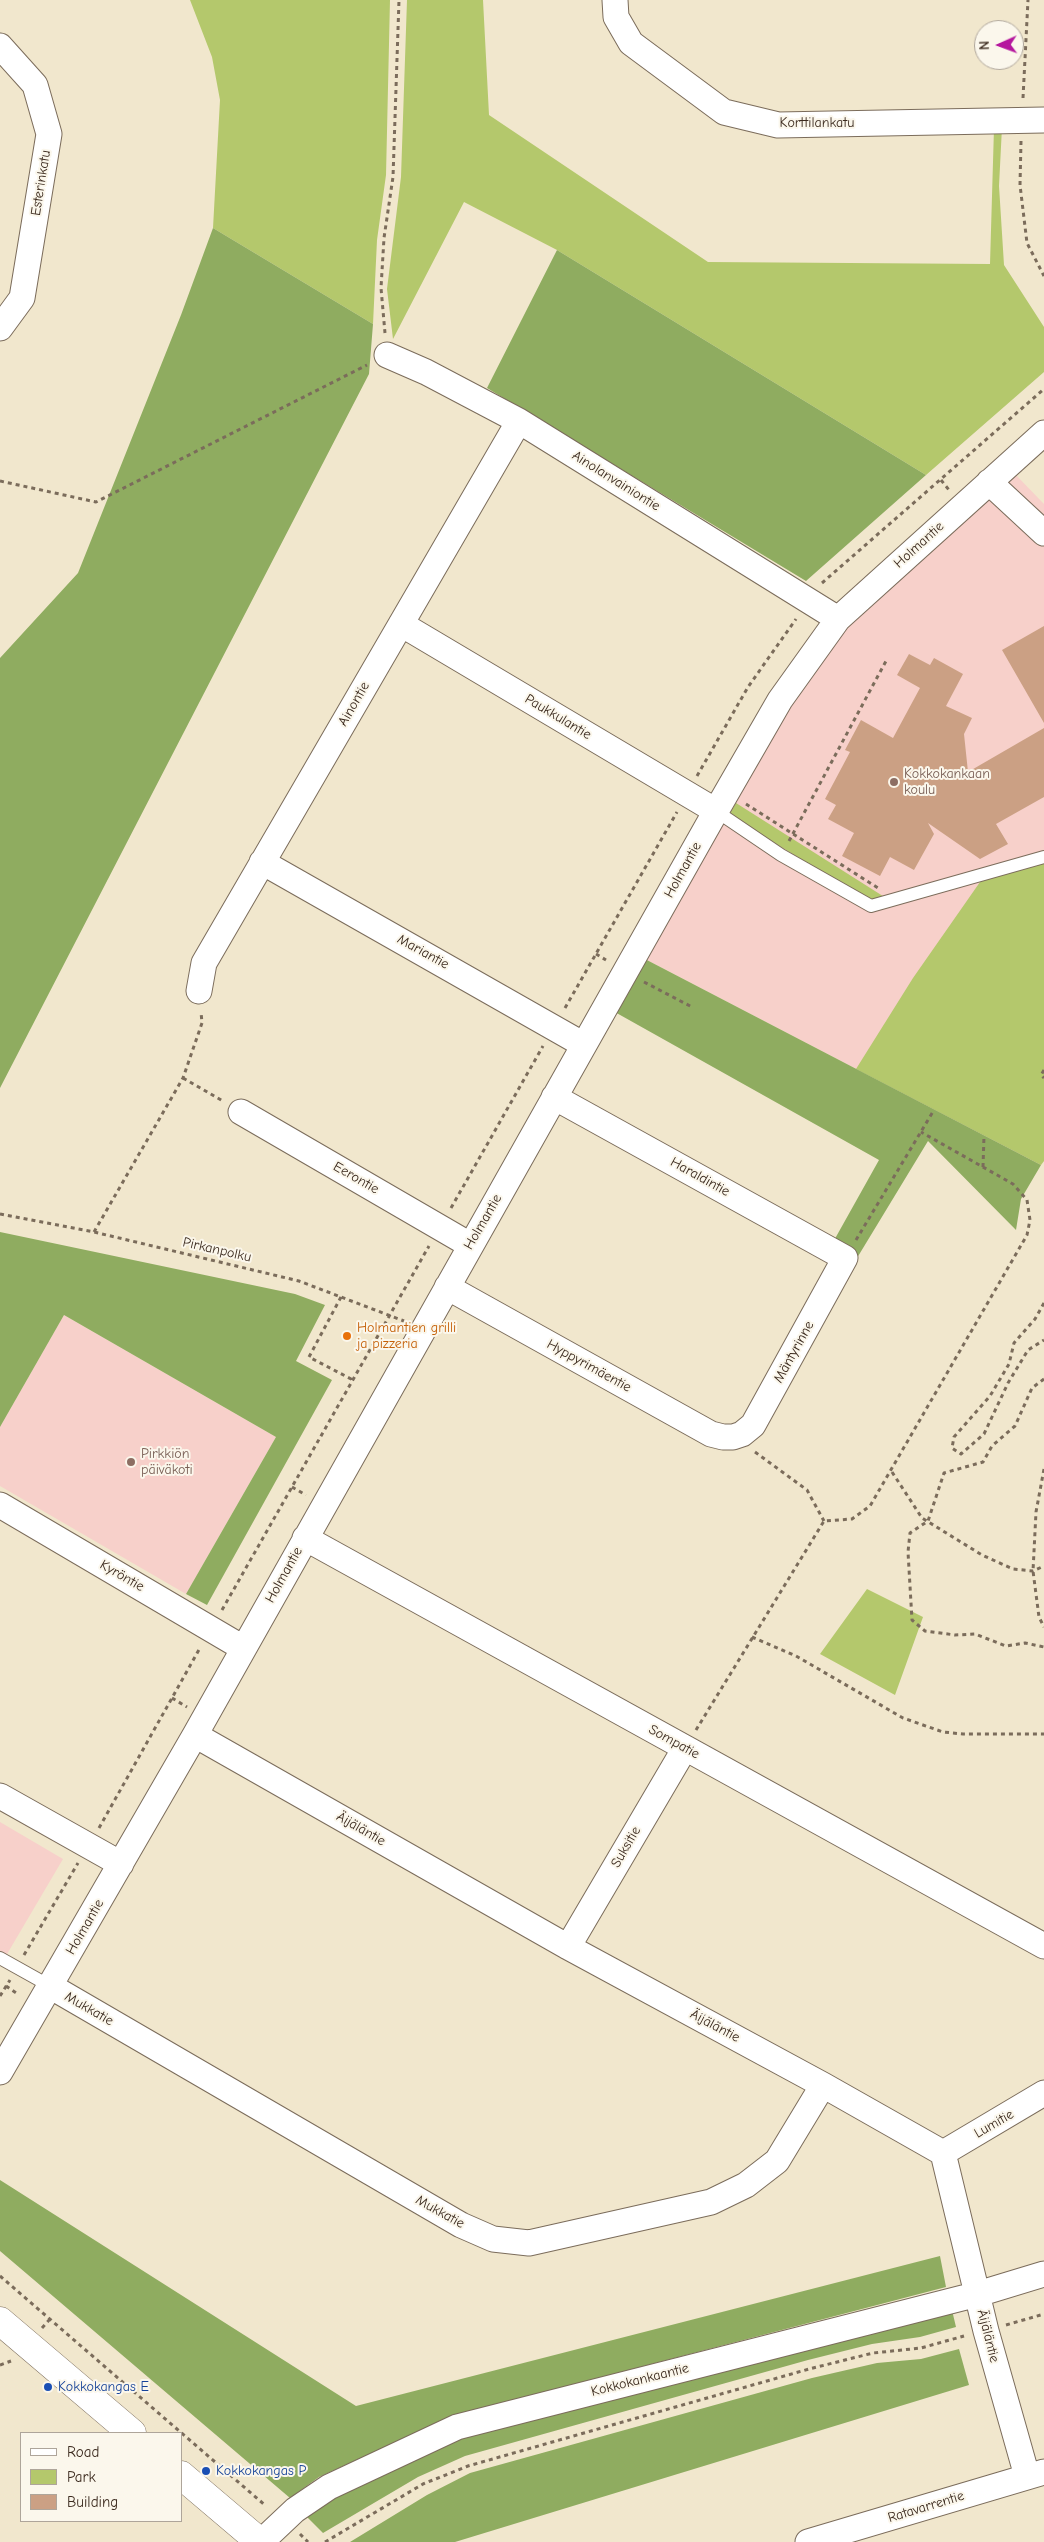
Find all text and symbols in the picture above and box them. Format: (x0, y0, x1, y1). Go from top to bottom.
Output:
north arrow (974, 20, 1024, 70)
text: N (976, 41, 993, 50)
street label: Korttilankatu (780, 115, 854, 131)
street label: Esterinkatu (28, 149, 54, 217)
street label: Ainolanvainiontie (569, 447, 663, 515)
street label: Holmantie (891, 518, 947, 572)
street label: Ainontie (335, 679, 373, 729)
street label: Paukkulantie (522, 691, 594, 743)
place label: Kokkokankaan koulu (904, 766, 990, 799)
marker: Kokkokankaan koulu (888, 776, 900, 788)
street label: Holmantie (661, 839, 705, 901)
street label: Mariantie (394, 931, 452, 973)
street label: Haraldintie (667, 1154, 733, 1200)
street label: Eerontie (330, 1158, 382, 1198)
street label: Holmantie (460, 1191, 506, 1253)
street label: Pirkanpolku (181, 1234, 253, 1266)
street label: Mäntyrinne (770, 1318, 818, 1386)
place label: Holmantien grilli ja pizzeria (357, 1320, 456, 1352)
marker: Holmantien grilli ja pizzeria (341, 1330, 353, 1342)
street label: Hyppyrimäentie (544, 1336, 634, 1396)
place label: Pirkkiön päiväkoti (141, 1446, 193, 1478)
marker: Pirkkiön päiväkoti (125, 1456, 137, 1468)
street label: Holmantie (262, 1544, 306, 1606)
street label: Kyröntie (97, 1557, 147, 1595)
street label: Sompatie (646, 1721, 702, 1763)
street label: Äijäläntie (333, 1808, 389, 1850)
street label: Suksitie (608, 1823, 644, 1871)
street label: Holmantie (62, 1896, 108, 1958)
street label: Mukkatie (62, 1988, 116, 2030)
street label: Äijäläntie (687, 2006, 743, 2046)
street label: Lumitie (971, 2106, 1017, 2142)
street label: Mukkatie (413, 2192, 467, 2232)
street label: Äijäläntie (973, 2308, 1003, 2364)
street label: Kokkokankaantie (589, 2360, 691, 2400)
place label: Kokkokangas E (58, 2379, 149, 2395)
marker: Kokkokangas E (42, 2381, 54, 2393)
legend (20, 2432, 182, 2522)
text: Road (67, 2443, 99, 2461)
place label: Kokkokangas P (216, 2463, 306, 2479)
marker: Kokkokangas P (200, 2465, 212, 2477)
text: Park (67, 2468, 96, 2486)
street label: Ratavarrentie (886, 2487, 966, 2527)
text: Building (67, 2493, 118, 2511)

